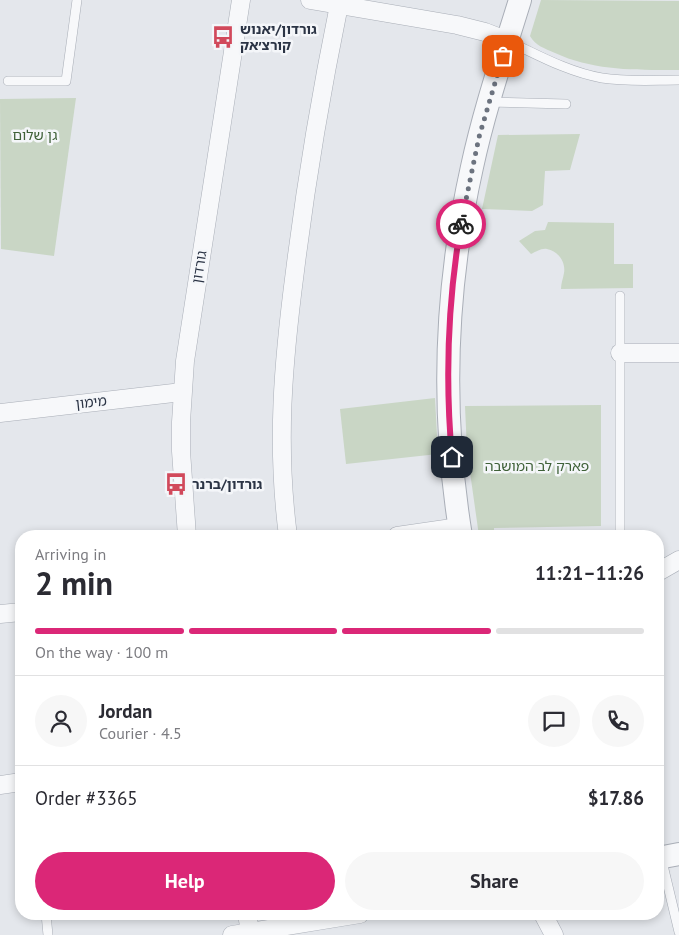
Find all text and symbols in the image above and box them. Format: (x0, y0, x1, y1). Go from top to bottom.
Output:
place label: גורדון/יאנוש קורצ׳אק (240, 20, 317, 54)
bus stop icon: גורדון/יאנוש קורצ׳אק (210, 24, 236, 50)
pin (482, 35, 524, 77)
icon: bag (489, 42, 517, 70)
park label: גן שלום (13, 126, 57, 144)
courier (436, 199, 486, 249)
icon: bike (447, 210, 475, 238)
street label: גורדון (188, 249, 210, 285)
street label: מימון (74, 391, 108, 413)
pin (431, 436, 473, 478)
icon: home (438, 443, 466, 471)
park label: פארק לב המושבה (485, 457, 589, 475)
bus stop icon: גורדון/ברנר (163, 471, 189, 497)
place label: גורדון/ברנר (192, 475, 262, 493)
text: Arriving in (35, 544, 106, 564)
text: 11:21–11:26 (535, 561, 644, 585)
text: 2 min (35, 562, 113, 604)
text: On the way · 100 m (35, 642, 168, 662)
button: person (35, 695, 87, 747)
button: chat (528, 695, 580, 747)
button: phone (592, 695, 644, 747)
text: Jordan (99, 699, 152, 723)
text: Courier · 4.5 (99, 723, 182, 743)
text: Order #3365 (35, 786, 138, 810)
text: $17.86 (588, 786, 644, 810)
button: Help (35, 852, 335, 910)
button: Share (345, 852, 644, 910)

